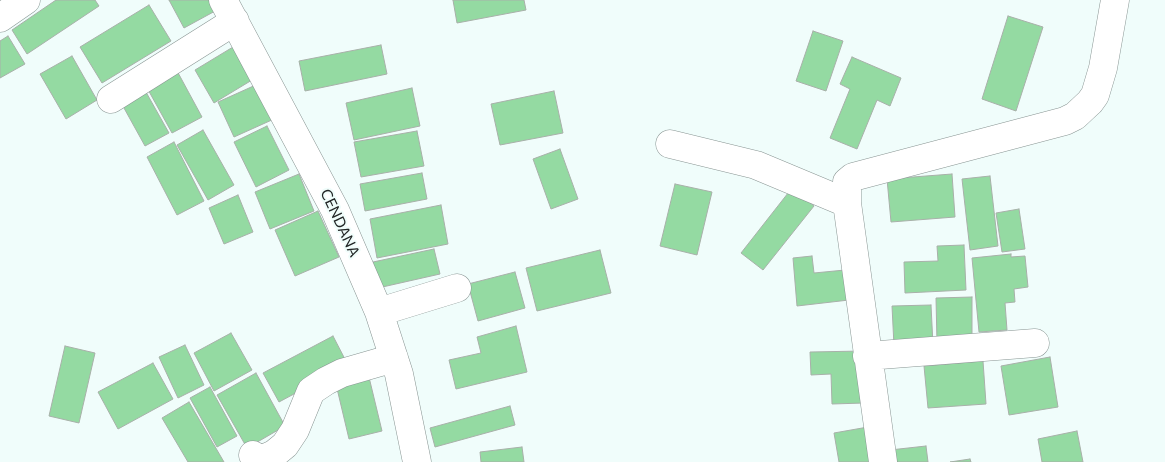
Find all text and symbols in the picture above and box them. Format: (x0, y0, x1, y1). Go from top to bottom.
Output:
street label: CENDANA (316, 186, 364, 260)

